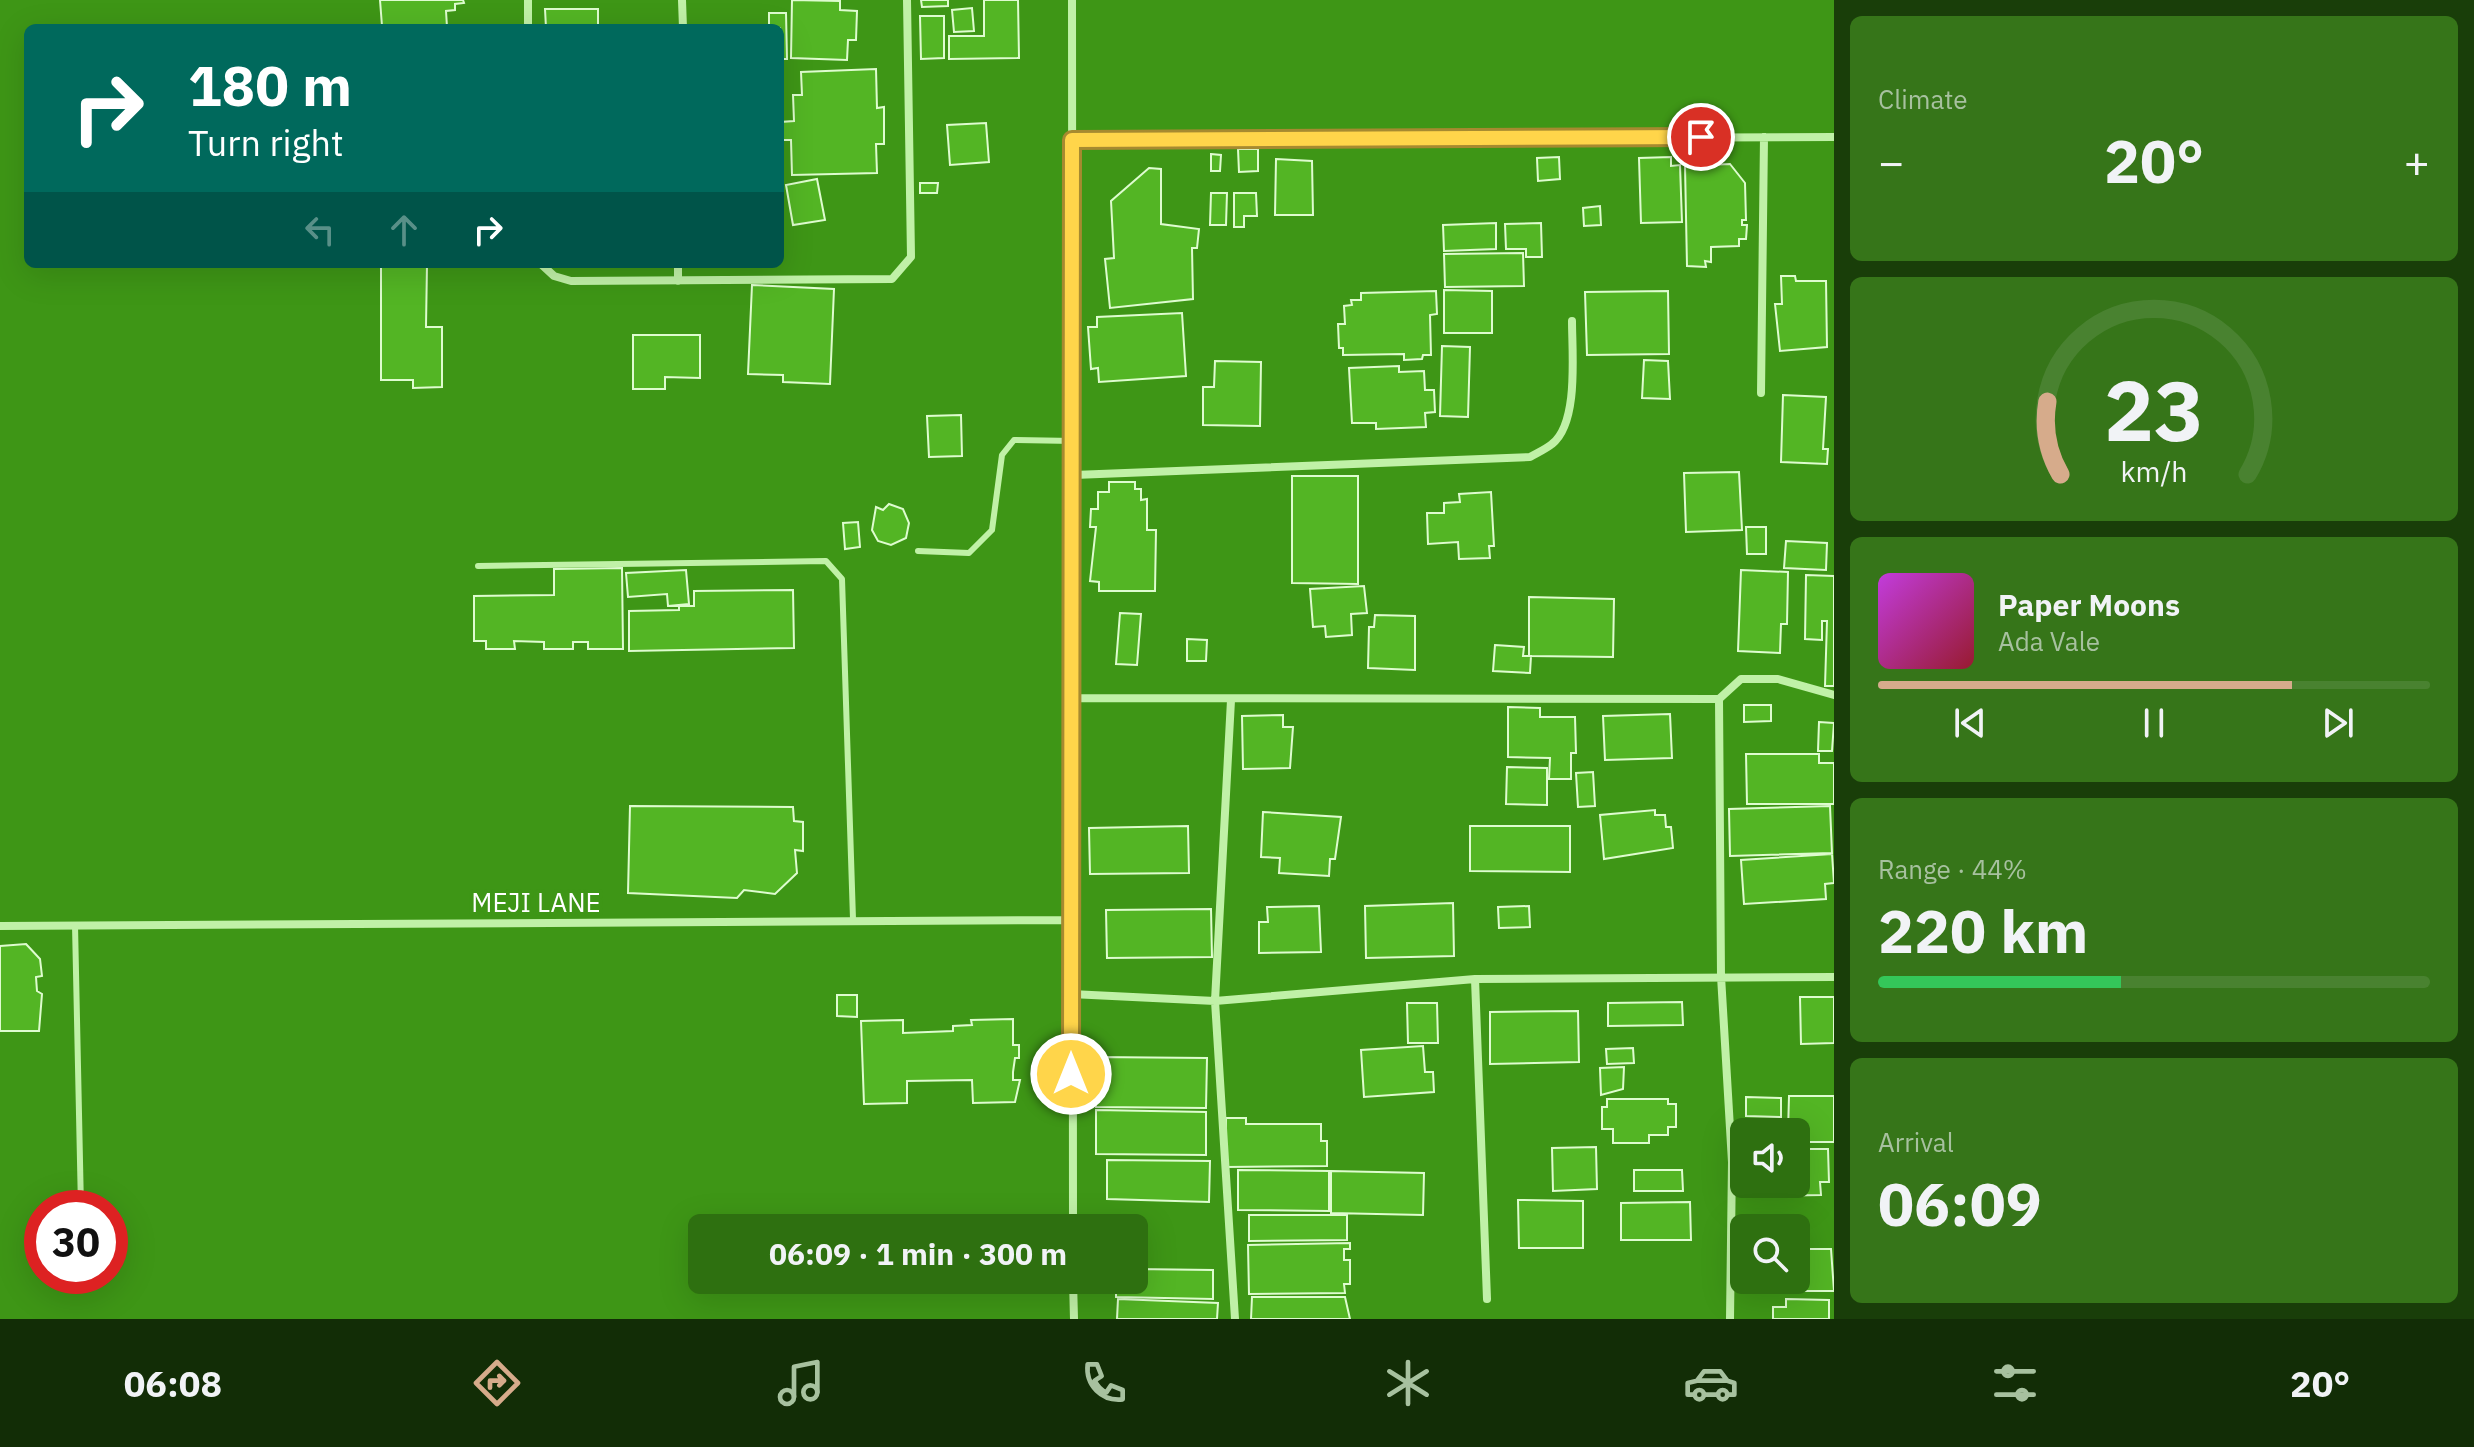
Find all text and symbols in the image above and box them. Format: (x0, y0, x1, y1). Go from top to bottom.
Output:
text: 180 m (188, 49, 352, 121)
icon: right (56, 56, 160, 160)
text: Climate (1878, 82, 1968, 116)
pin (1667, 103, 1735, 171)
icon: arrive (1679, 115, 1723, 159)
text: Turn right (188, 119, 344, 166)
text: 20° (2104, 121, 2204, 200)
text: − (1878, 133, 1904, 190)
text: + (2404, 133, 2430, 190)
icon: left (298, 208, 342, 252)
icon: ahead (382, 208, 426, 252)
icon: right (466, 208, 510, 252)
text: 23 (2104, 355, 2204, 463)
text: km/h (2120, 453, 2188, 490)
text: Paper Moons (1998, 585, 2180, 624)
text: Ada Vale (1998, 624, 2100, 658)
icon: previous (1948, 701, 1992, 745)
icon: pause (2132, 701, 2176, 745)
icon: next (2316, 701, 2360, 745)
text: Range · 44% (1878, 852, 2027, 886)
street label: MEJI LANE (471, 885, 601, 919)
text: 220 km (1878, 891, 2088, 970)
position arrow (1029, 1032, 1113, 1116)
map controls (1730, 1118, 1810, 1294)
button: sound (1730, 1118, 1810, 1198)
text: Arrival (1878, 1125, 1954, 1159)
text: 06:09 (1878, 1164, 2042, 1243)
speed limit sign: 30 (24, 1190, 128, 1294)
button: search (1730, 1214, 1810, 1294)
text: 06:09 · 1 min · 300 m (769, 1234, 1067, 1273)
icon: directions (469, 1355, 525, 1411)
icon: music (773, 1355, 829, 1411)
icon: phone (1076, 1355, 1132, 1411)
icon: climate (1380, 1355, 1436, 1411)
icon: car (1683, 1355, 1739, 1411)
icon: filters (1987, 1355, 2043, 1411)
text: 06:08 (124, 1360, 222, 1407)
text: 20° (2290, 1360, 2350, 1407)

